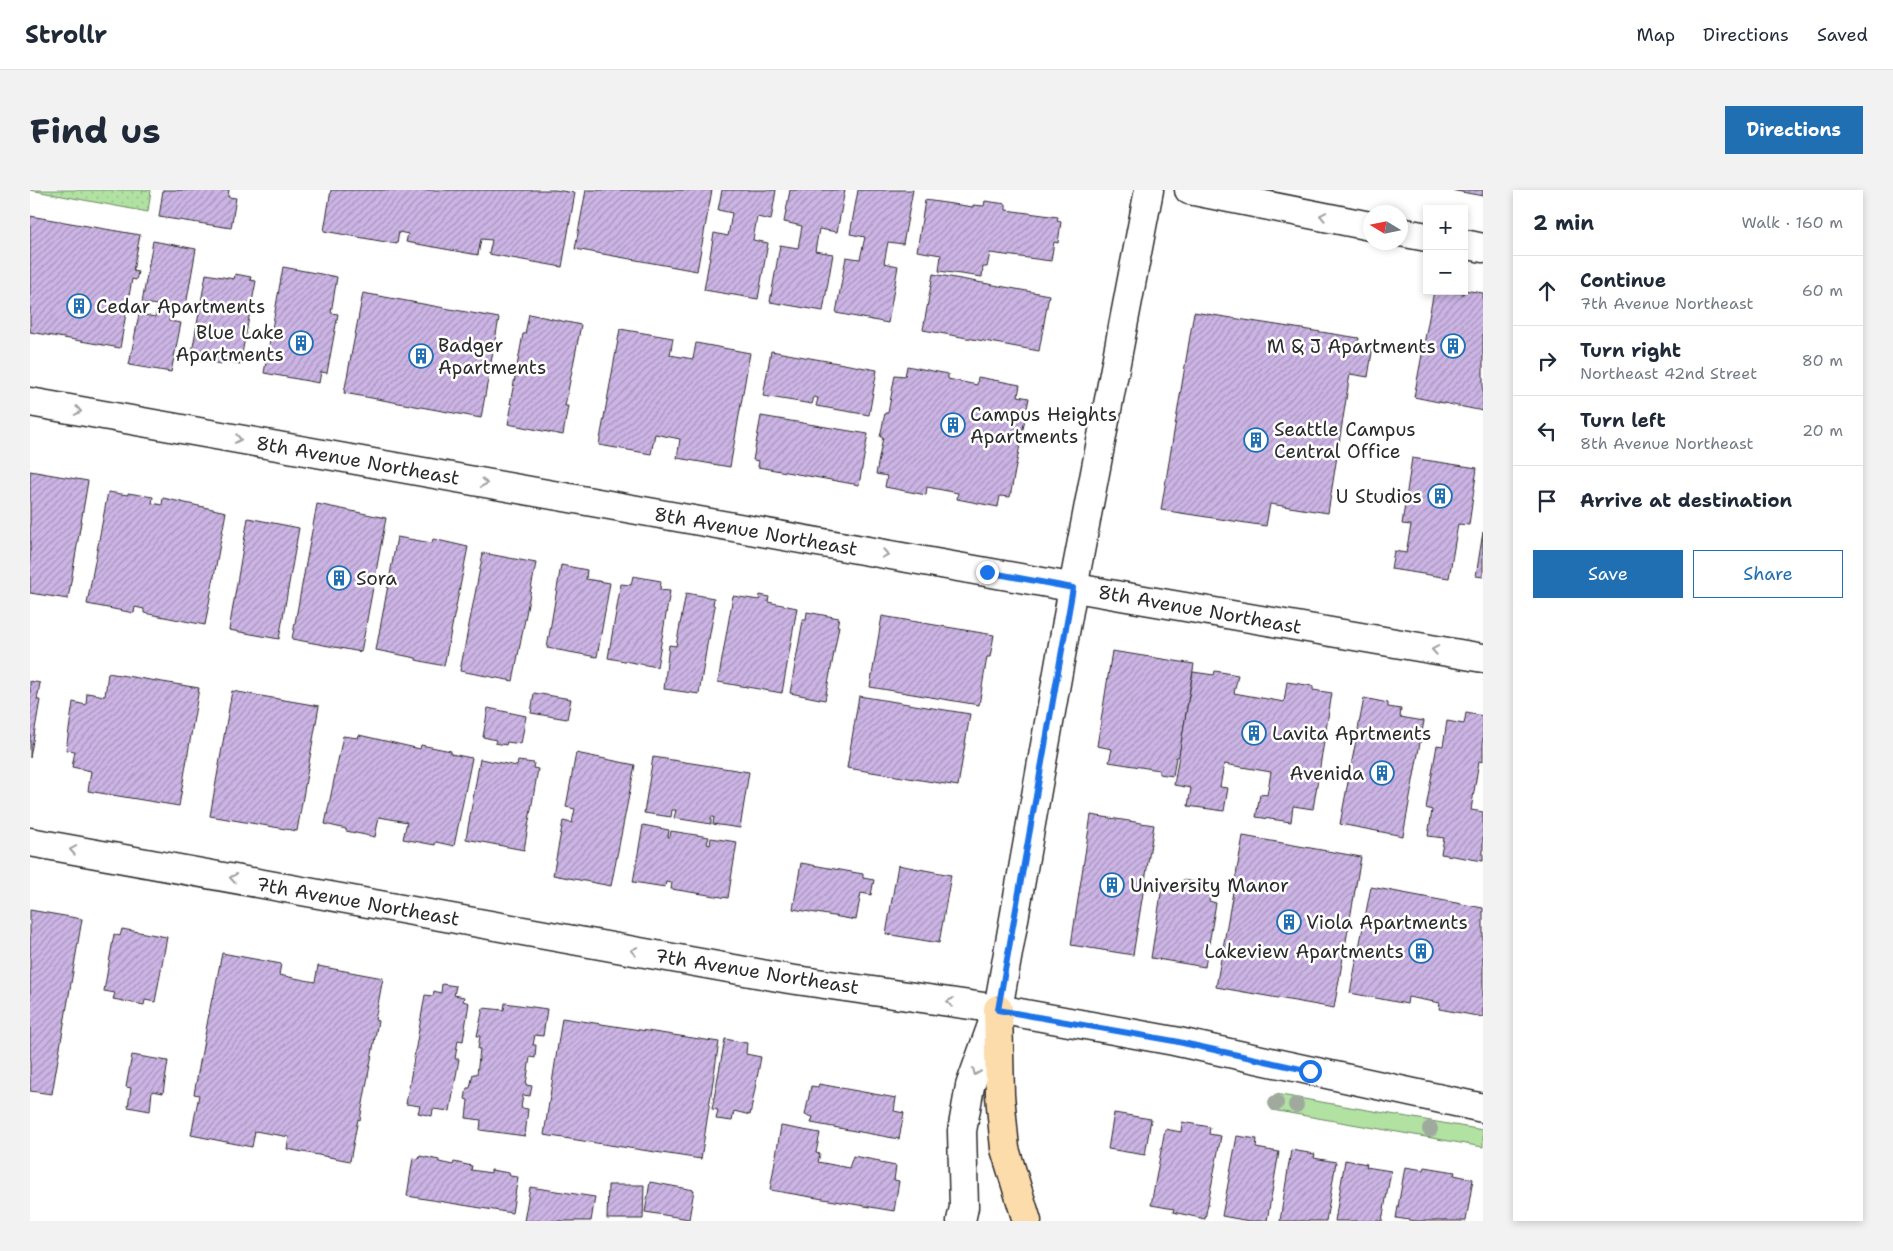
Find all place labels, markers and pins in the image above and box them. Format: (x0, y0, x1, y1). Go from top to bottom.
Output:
building icon: Cedar Apartments (66, 293, 92, 319)
place label: Cedar Apartments (96, 294, 265, 319)
place label: Blue Lake Apartments (176, 320, 284, 367)
building icon: Blue Lake Apartments (288, 330, 314, 356)
place label: Badger Apartments (438, 333, 546, 380)
building icon: M & J Apartments (1440, 333, 1466, 359)
place label: M & J Apartments (1267, 334, 1436, 359)
building icon: Badger Apartments (408, 343, 434, 369)
place label: Campus Heights Apartments (970, 402, 1117, 449)
building icon: Campus Heights Apartments (940, 412, 966, 438)
place label: Seattle Campus Central Office (1274, 417, 1416, 464)
building icon: Seattle Campus Central Office (1243, 427, 1269, 453)
building icon: U Studios (1427, 483, 1453, 509)
place label: U Studios (1336, 484, 1422, 509)
building icon: Sora (326, 565, 352, 591)
place label: Sora (356, 566, 397, 591)
building icon: Lavita Aprtments (1241, 720, 1267, 746)
place label: Lavita Aprtments (1272, 721, 1431, 746)
building icon: Avenida (1369, 760, 1395, 786)
place label: Avenida (1290, 761, 1364, 786)
building icon: University Manor (1099, 872, 1125, 898)
place label: University Manor (1130, 873, 1289, 898)
building icon: Viola Apartments (1276, 909, 1302, 935)
place label: Viola Apartments (1306, 910, 1468, 935)
building icon: Lakeview Apartments (1408, 938, 1434, 964)
place label: Lakeview Apartments (1204, 939, 1404, 964)

